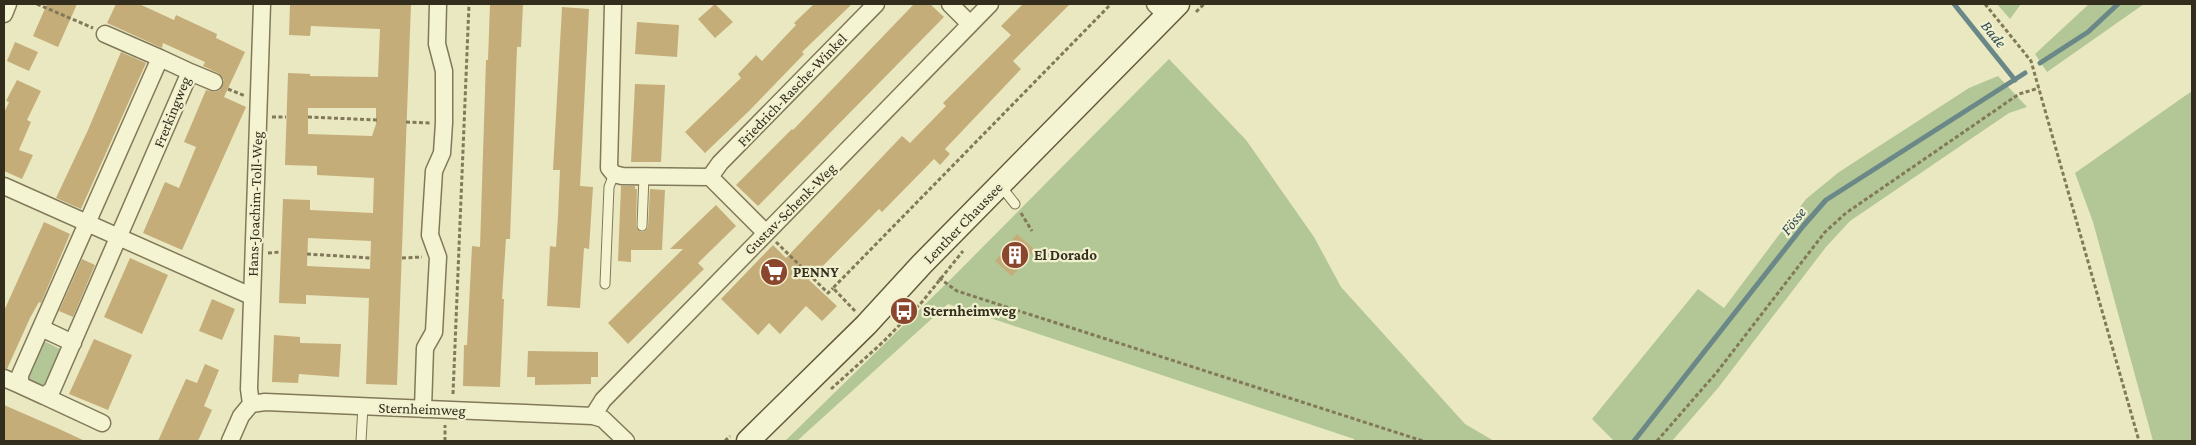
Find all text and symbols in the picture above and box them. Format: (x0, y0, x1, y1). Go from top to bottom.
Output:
water label: Bade (1978, 17, 2010, 51)
street label: Friedrich-Rasche-Winkel (734, 30, 850, 150)
street label: Frerkingweg (150, 74, 194, 150)
street label: Hans-Joachim-Toll-Weg (244, 131, 267, 277)
street label: Gustav-Schenk-Weg (741, 160, 840, 259)
street label: Lenther Chaussee (920, 179, 1006, 267)
water label: Fösse (1777, 204, 1809, 238)
building icon: El Dorado (1000, 240, 1030, 270)
place label: El Dorado (1034, 247, 1097, 263)
supermarket icon: PENNY (759, 257, 789, 287)
place label: PENNY (793, 264, 839, 280)
bus stop icon: Sternheimweg (889, 296, 919, 326)
place label: Sternheimweg (923, 303, 1017, 319)
street label: Sternheimweg (378, 399, 466, 420)

